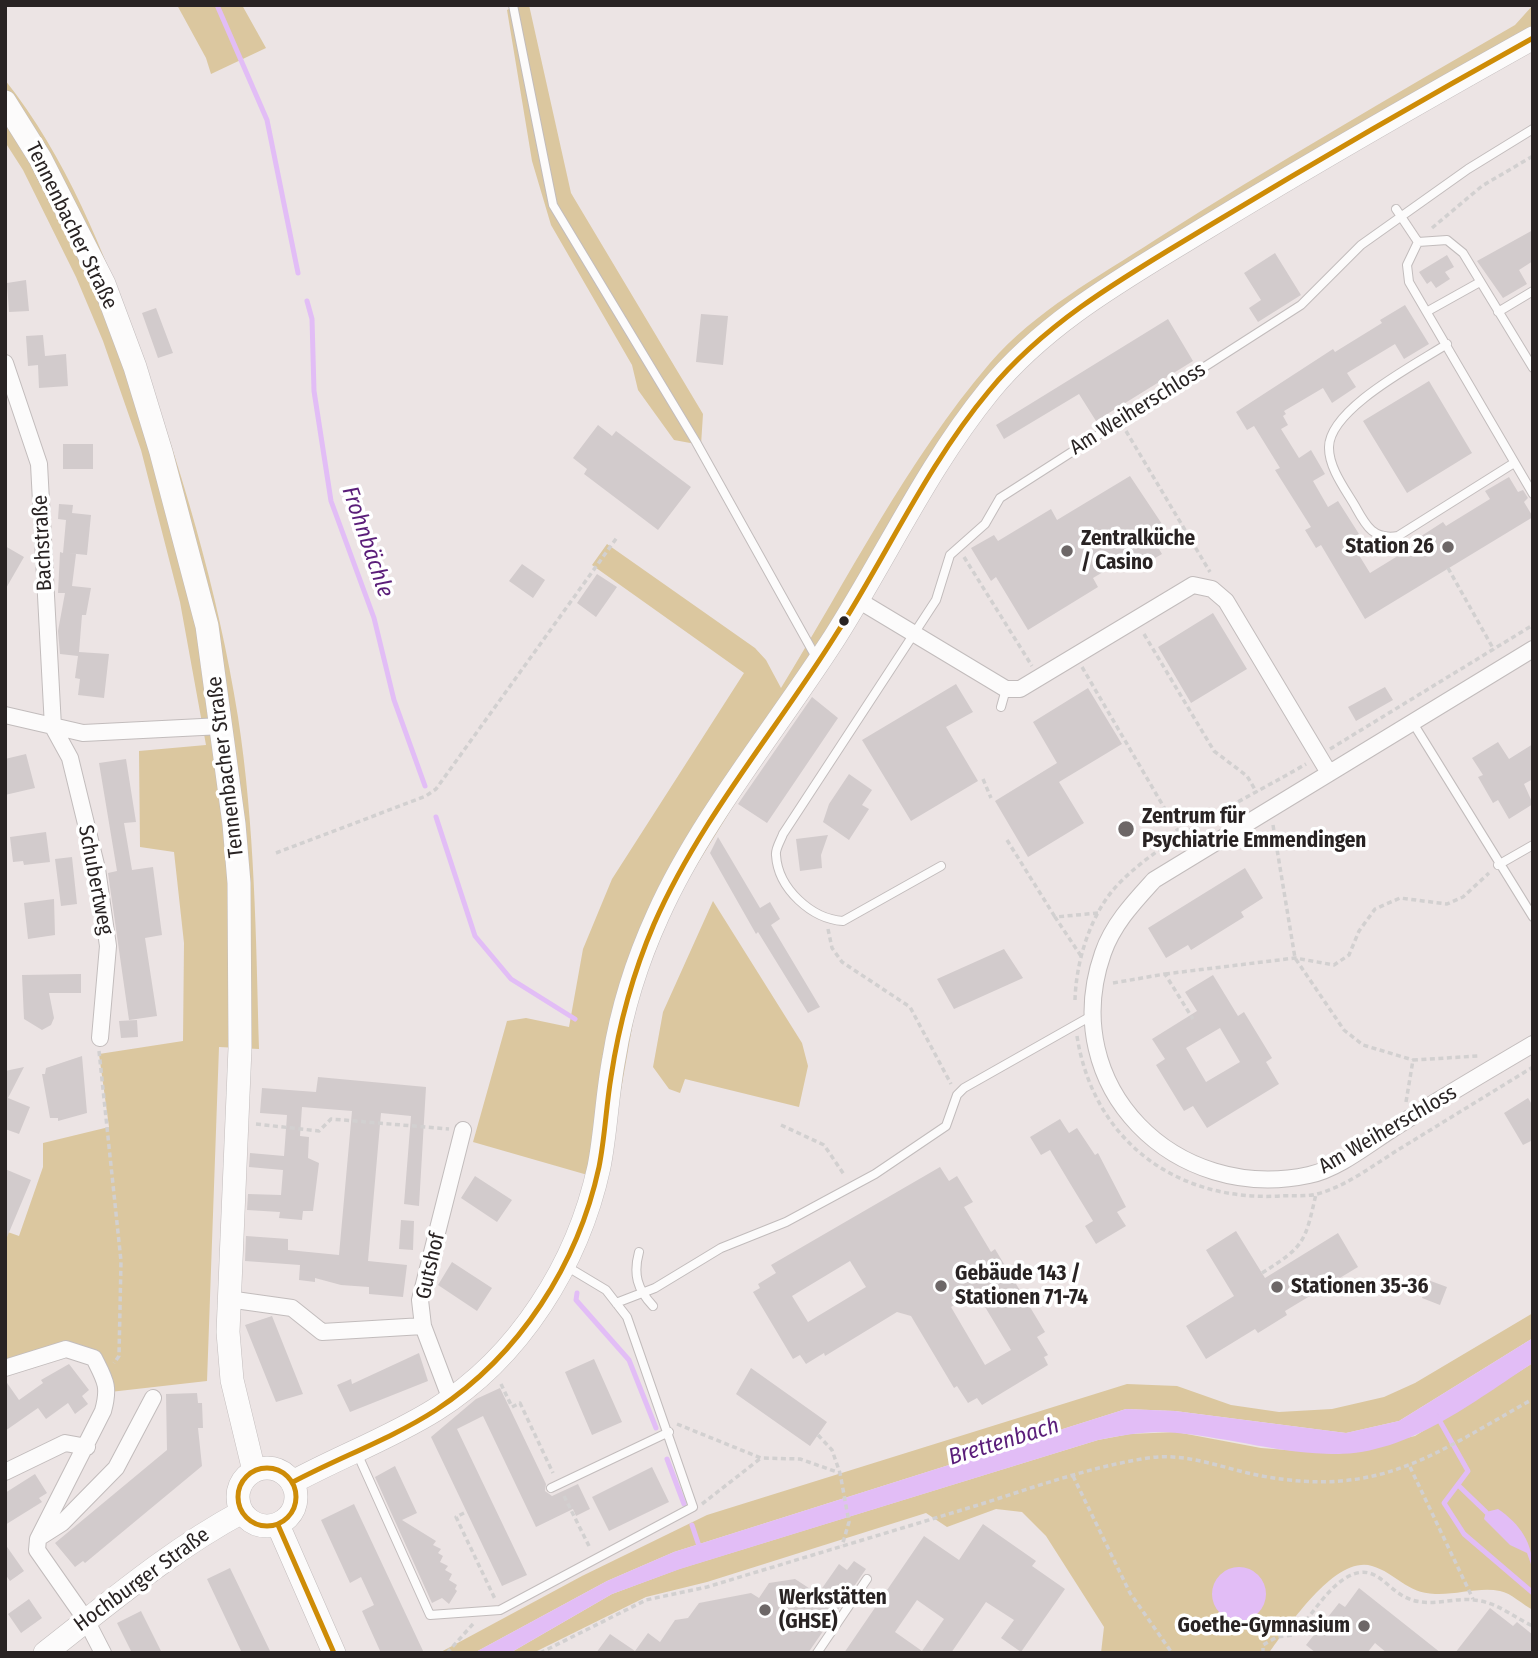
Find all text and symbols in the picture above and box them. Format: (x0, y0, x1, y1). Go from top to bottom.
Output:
street label: Tennenbacher Straße (20, 139, 122, 313)
street label: Am Weiherschloss (1066, 357, 1210, 461)
water label: Frohnbächle (335, 483, 399, 601)
street label: Bachstraße (28, 494, 58, 592)
place label: Zentralküche / Casino (1081, 526, 1195, 576)
place label: Station 26 (1345, 534, 1434, 560)
marker: Station 26 (1440, 539, 1456, 555)
marker: Zentralküche / Casino (1059, 543, 1075, 559)
unlabelled marker (837, 614, 851, 628)
street label: Tennenbacher Straße (202, 675, 250, 859)
place label: Zentrum für Psychiatrie Emmendingen (1142, 804, 1366, 854)
marker: Zentrum für Psychiatrie Emmendingen (1116, 819, 1136, 839)
street label: Schubertweg (72, 823, 118, 937)
street label: Am Weiherschloss (1315, 1080, 1461, 1180)
street label: Gutshof (411, 1230, 451, 1302)
place label: Gebäude 143 / Stationen 71-74 (955, 1261, 1088, 1311)
place label: Stationen 35-36 (1291, 1274, 1428, 1300)
marker: Gebäude 143 / Stationen 71-74 (933, 1278, 949, 1294)
marker: Stationen 35-36 (1269, 1279, 1285, 1295)
water label: Brettenbach (945, 1412, 1063, 1472)
street label: Hochburger Straße (69, 1522, 215, 1638)
place label: Werkstätten (GHSE) (779, 1585, 887, 1635)
marker: Werkstätten (GHSE) (757, 1602, 773, 1618)
place label: Goethe-Gymnasium (1178, 1613, 1350, 1639)
marker: Goethe-Gymnasium (1356, 1618, 1372, 1634)

